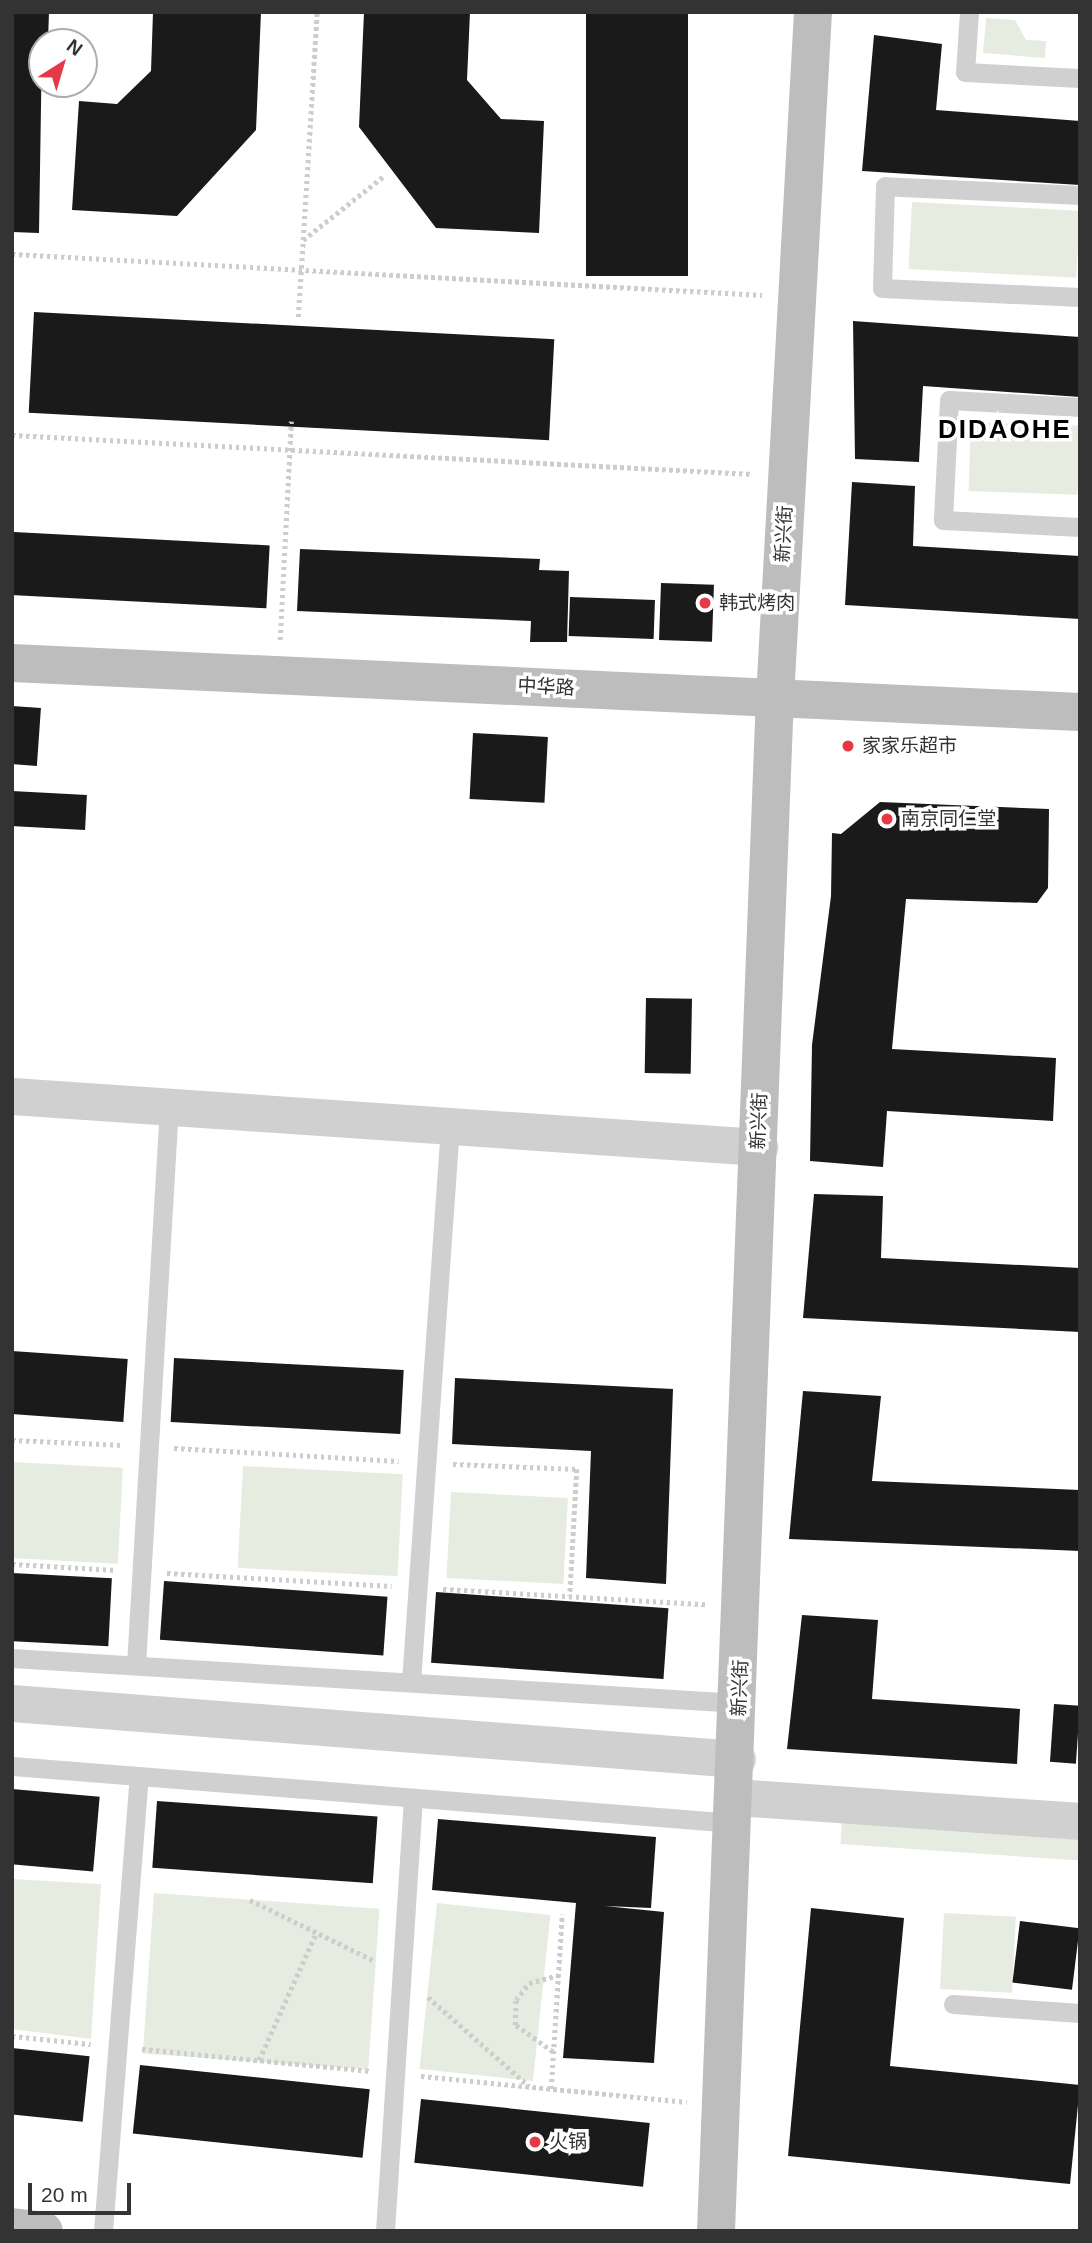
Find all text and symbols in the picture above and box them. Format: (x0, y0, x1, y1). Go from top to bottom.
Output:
north arrow (28, 28, 98, 98)
text: N (63, 35, 87, 60)
district label: DIDAOHE (939, 414, 1071, 446)
street label: 新兴街 (771, 505, 797, 563)
place label: 韩式烤肉 (719, 592, 795, 614)
marker: 韩式烤肉 (697, 595, 713, 611)
street label: 中华路 (517, 674, 575, 700)
place label: 家家乐超市 (862, 735, 957, 757)
marker: 家家乐超市 (840, 738, 856, 754)
place label: 南京同仁堂 (901, 808, 996, 830)
marker: 南京同仁堂 (879, 811, 895, 827)
street label: 新兴街 (747, 1092, 771, 1150)
street label: 新兴街 (728, 1659, 752, 1717)
place label: 火锅 (549, 2131, 587, 2153)
marker: 火锅 (527, 2134, 543, 2150)
scale bar (32, 2170, 135, 2214)
text: 20 m (41, 2183, 88, 2206)

